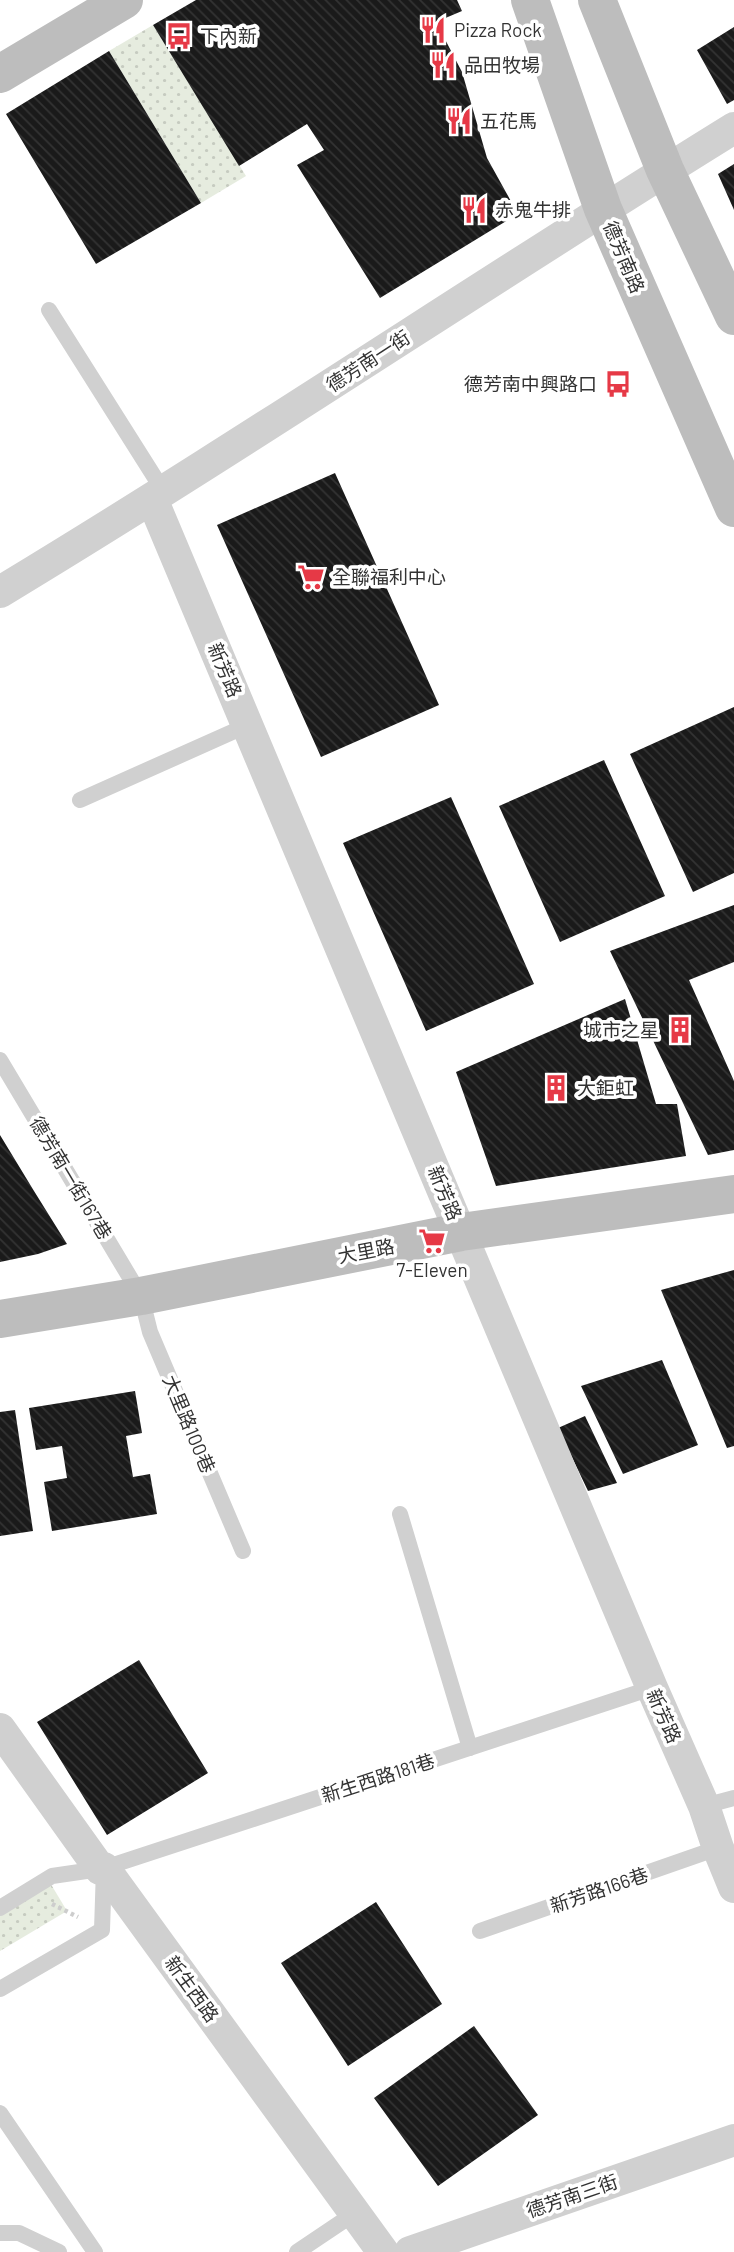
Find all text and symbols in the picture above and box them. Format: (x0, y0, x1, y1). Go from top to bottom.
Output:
restaurant icon: Pizza Rock (418, 15, 448, 45)
place label: Pizza Rock (454, 18, 542, 41)
bus stop icon: 下內新 (164, 21, 194, 51)
place label: 下內新 (200, 24, 257, 47)
restaurant icon: 品田牧場 (428, 50, 458, 80)
place label: 品田牧場 (464, 53, 540, 76)
restaurant icon: 五花馬 (444, 106, 474, 136)
place label: 五花馬 (480, 109, 537, 132)
restaurant icon: 赤鬼牛排 (459, 195, 489, 225)
place label: 赤鬼牛排 (495, 198, 571, 221)
street label: 德芳南路 (599, 217, 650, 296)
street label: 德芳南一街 (322, 325, 414, 396)
bus stop icon: 德芳南中興路口 (603, 369, 633, 399)
place label: 德芳南中興路口 (464, 372, 597, 395)
supermarket icon: 全聯福利中心 (296, 562, 326, 592)
place label: 全聯福利中心 (332, 565, 446, 588)
street label: 新芳路 (204, 639, 247, 701)
building icon: 城市之星 (665, 1015, 695, 1045)
place label: 城市之星 (583, 1018, 659, 1041)
building icon: 大鉅虹 (541, 1073, 571, 1103)
place label: 大鉅虹 (577, 1076, 634, 1099)
street label: 德芳南一街167巷 (26, 1112, 117, 1243)
street label: 新芳路 (424, 1162, 467, 1224)
supermarket icon: 7-Eleven (417, 1226, 447, 1256)
street label: 大里路 (336, 1234, 396, 1267)
place label: 7-Eleven (396, 1258, 468, 1281)
street label: 大里路100巷 (159, 1371, 220, 1476)
street label: 新芳路 (642, 1685, 687, 1747)
street label: 新生西路181巷 (318, 1748, 437, 1807)
street label: 新芳路166巷 (547, 1862, 651, 1917)
street label: 新生西路 (161, 1951, 224, 2026)
street label: 德芳南三街 (523, 2169, 621, 2222)

